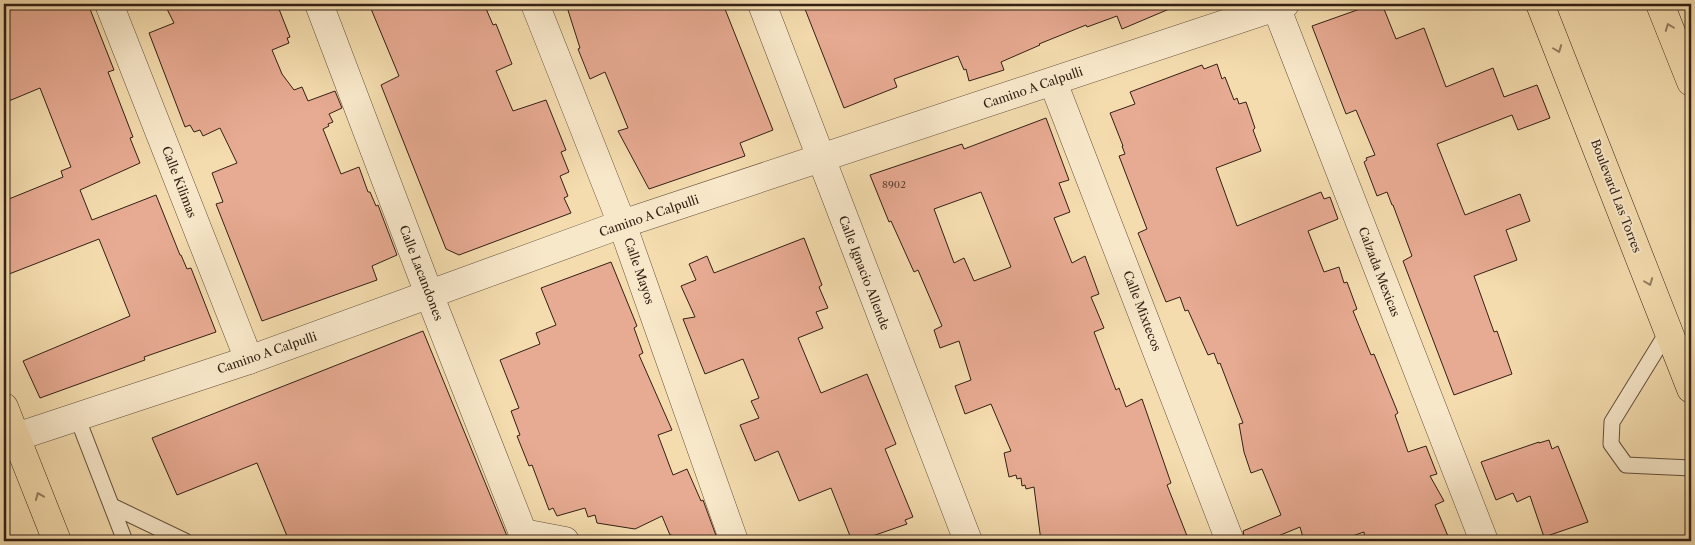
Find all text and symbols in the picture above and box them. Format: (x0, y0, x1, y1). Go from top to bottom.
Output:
one-way arrow (1665, 23, 1676, 32)
one-way arrow (1551, 44, 1562, 53)
street label: Camino A Calpulli (981, 63, 1085, 112)
street label: Boulevard Las Torres (1588, 137, 1645, 255)
street label: Calle Kilimas (159, 144, 200, 220)
house number: 8902 (882, 178, 906, 191)
street label: Camino A Calpulli (597, 191, 701, 240)
street label: Calle Ignacio Allende (836, 213, 893, 332)
street label: Calle Lacandones (396, 223, 447, 323)
street label: Calzada Mexicas (1355, 225, 1403, 319)
street label: Calle Mayos (621, 235, 658, 306)
street label: Calle Mixtecos (1120, 268, 1165, 353)
one-way arrow (1643, 277, 1653, 286)
street label: Camino A Calpulli (215, 328, 319, 377)
one-way arrow (35, 492, 45, 501)

